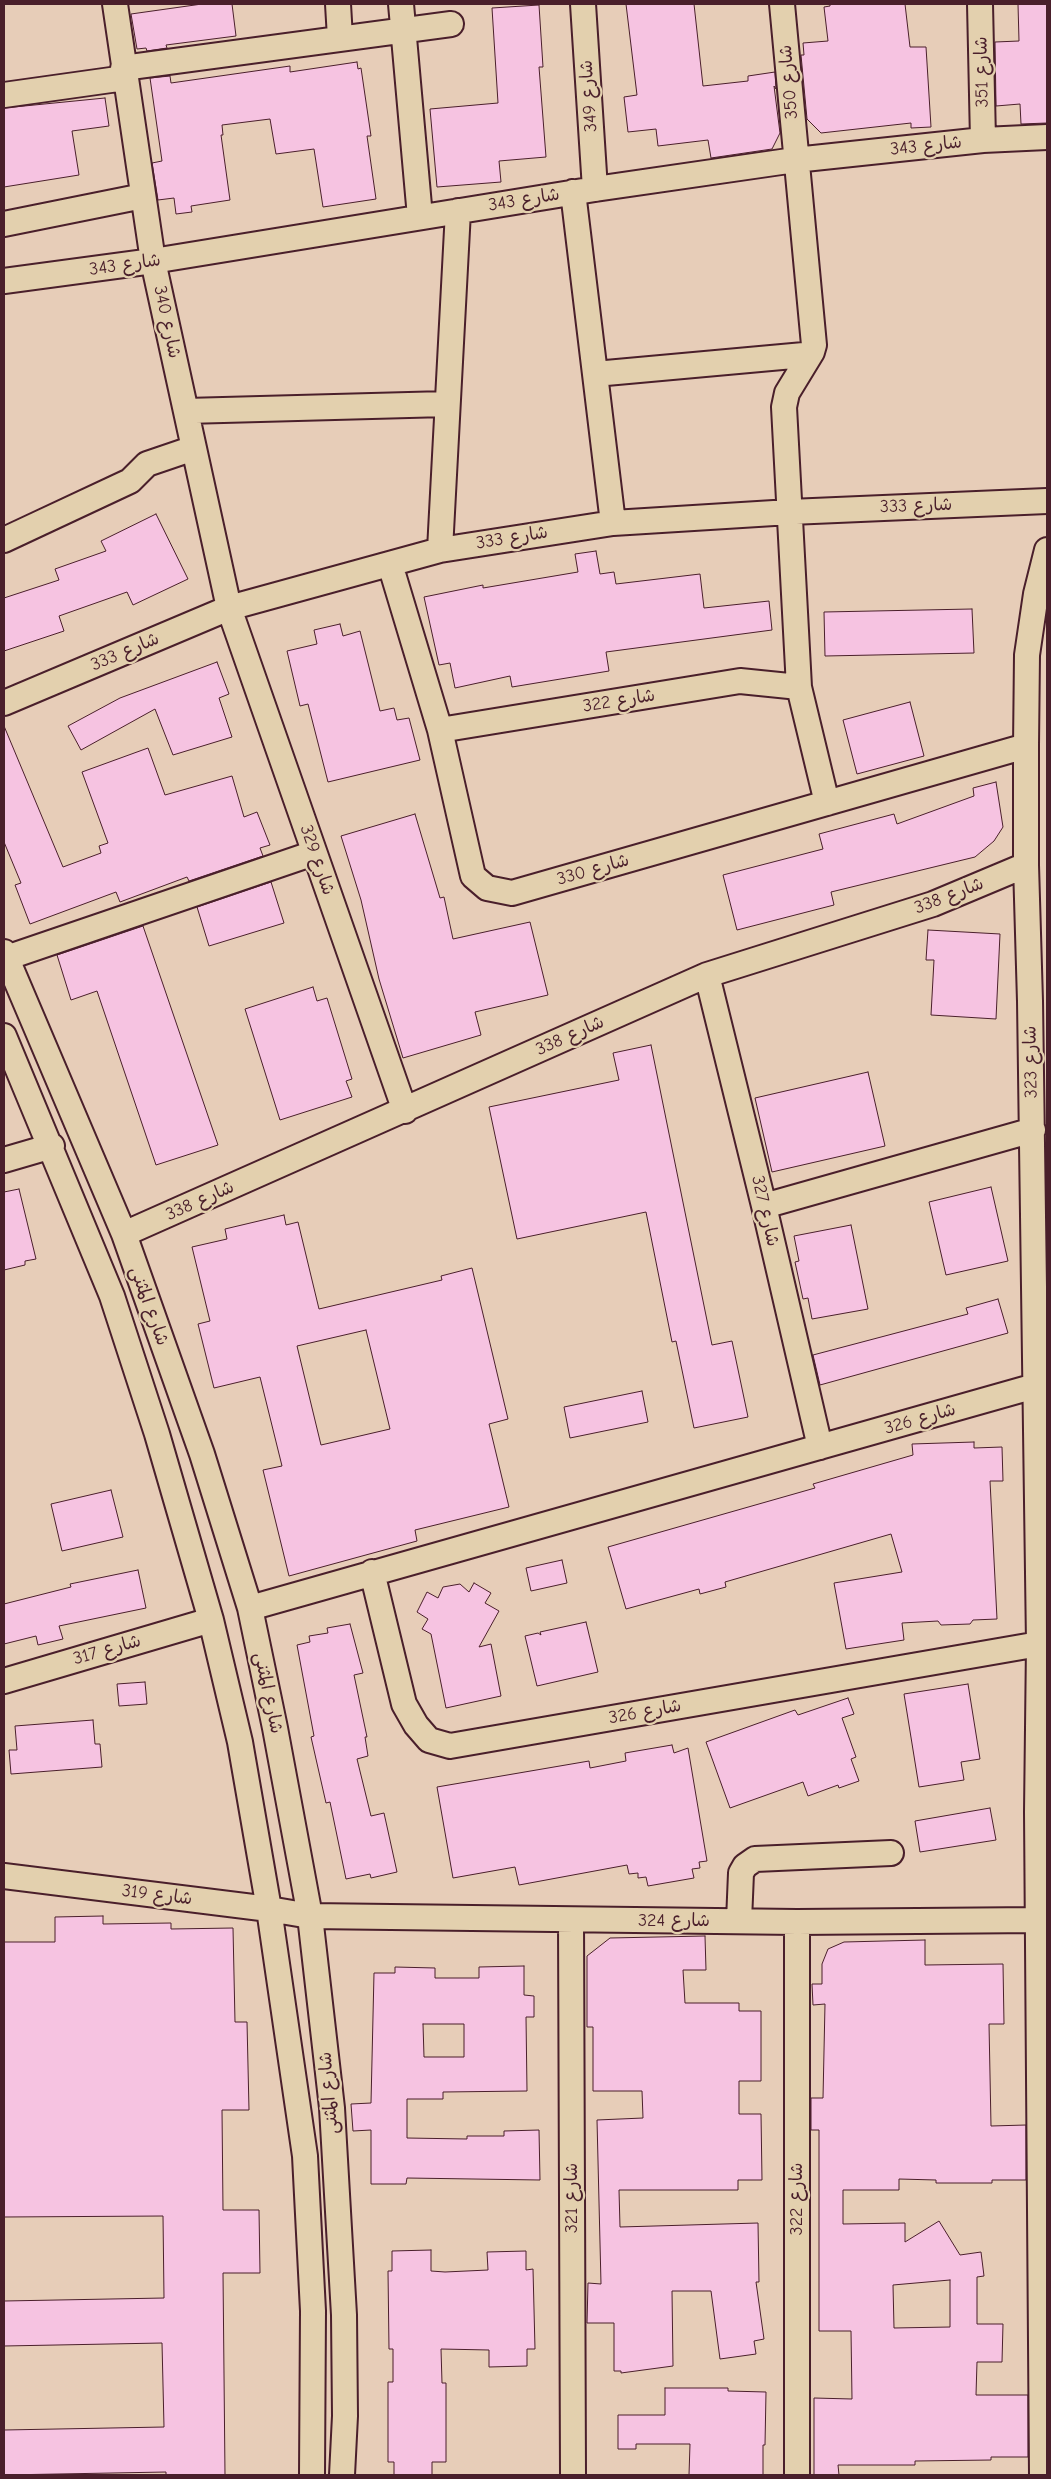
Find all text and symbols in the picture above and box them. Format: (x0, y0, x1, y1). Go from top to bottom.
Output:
street label: شارع 351 (971, 36, 993, 108)
street label: شارع 350 (775, 44, 803, 120)
street label: شارع 349 (576, 59, 602, 133)
street label: شارع 343 (889, 132, 963, 160)
street label: شارع 343 (487, 184, 561, 216)
street label: شارع 343 (88, 249, 162, 281)
street label: شارع 340 (149, 284, 185, 360)
street label: شارع 333 (880, 494, 952, 518)
street label: شارع 333 (475, 522, 549, 554)
street label: شارع 333 (88, 628, 162, 676)
street label: شارع 322 (581, 685, 657, 717)
street label: شارع 329 (295, 822, 339, 898)
street label: شارع 330 (554, 849, 632, 891)
street label: شارع 338 (911, 873, 987, 919)
street label: شارع 338 (533, 1011, 607, 1061)
street label: شارع 323 (1020, 1026, 1042, 1098)
street label: شارع 327 (746, 1174, 784, 1248)
street label: شارع 338 (163, 1176, 237, 1226)
street label: شارع المثنى (125, 1263, 173, 1349)
street label: شارع 326 (882, 1399, 958, 1439)
street label: شارع 317 (71, 1630, 143, 1670)
street label: شارع المثنى (249, 1650, 287, 1736)
street label: شارع 326 (607, 1695, 683, 1729)
street label: شارع 319 (121, 1880, 193, 1910)
street label: شارع 324 (638, 1910, 710, 1932)
street label: شارع المثنى (315, 2051, 343, 2135)
street label: شارع 321 (561, 2163, 583, 2233)
street label: شارع 322 (786, 2163, 808, 2235)

